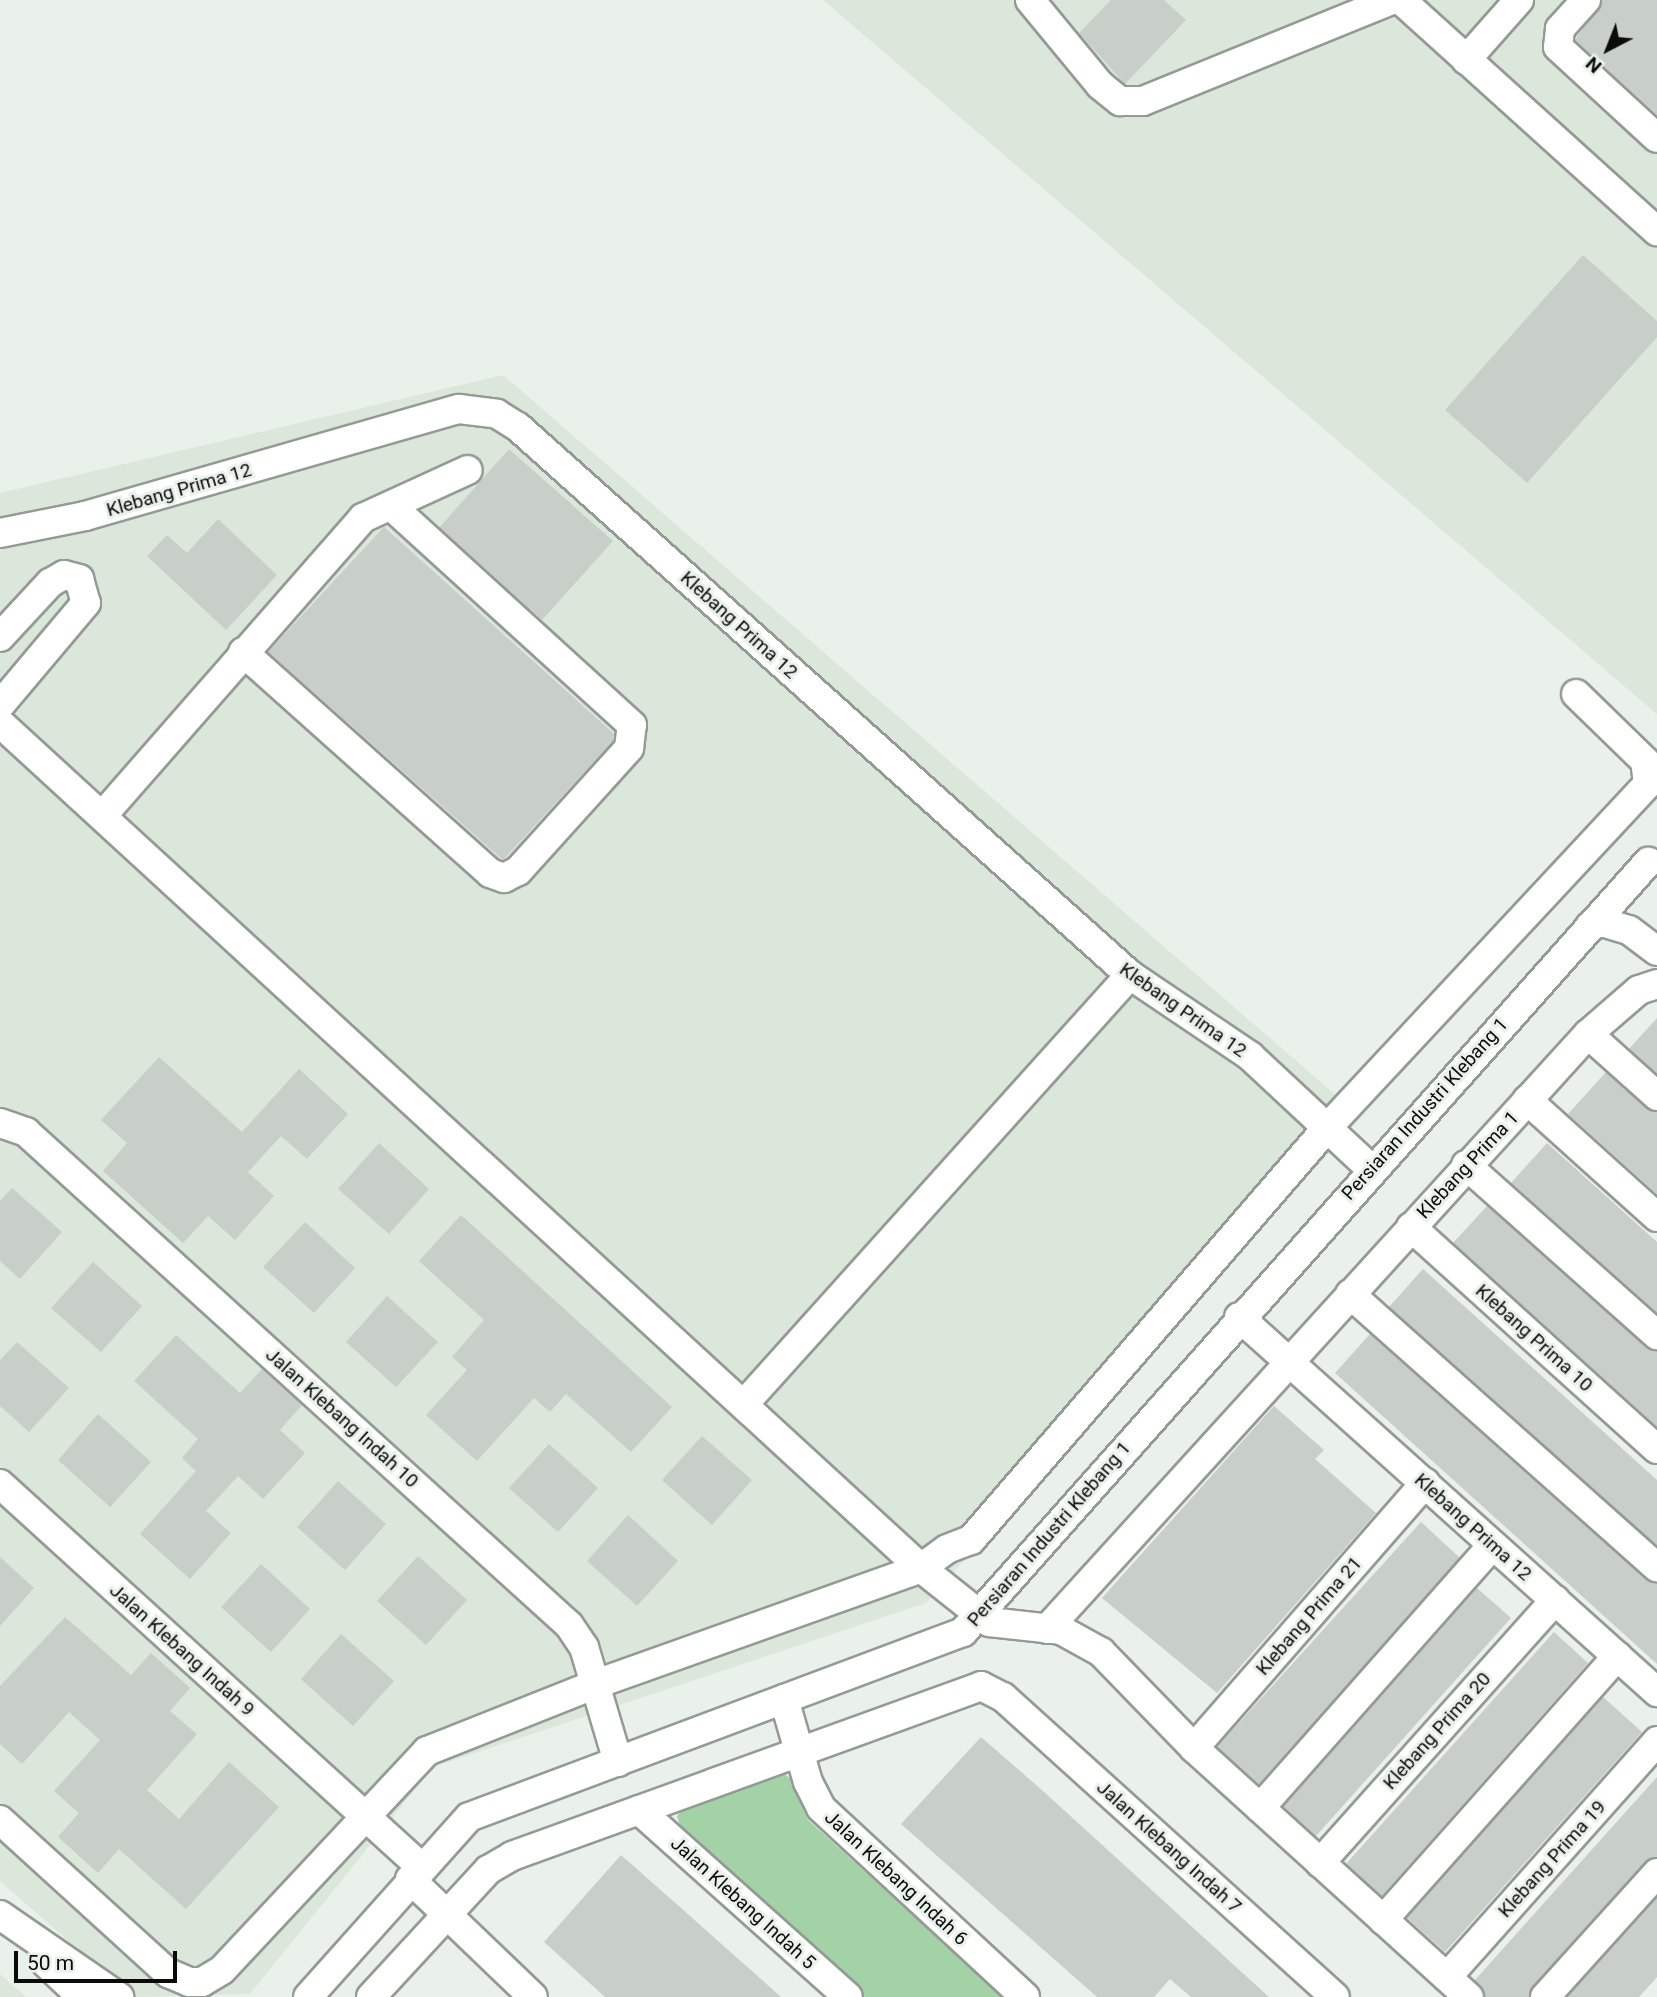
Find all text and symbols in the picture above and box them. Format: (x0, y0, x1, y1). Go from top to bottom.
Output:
north arrow (1573, 14, 1643, 84)
text: N (1581, 52, 1606, 78)
street label: Klebang Prima 12 (104, 458, 254, 522)
street label: Klebang Prima 12 (676, 566, 802, 684)
street label: Klebang Prima 12 (1115, 958, 1251, 1062)
street label: Persiaran Industri Klebang 1 (1337, 1013, 1513, 1205)
street label: Klebang Prima 1 (1412, 1106, 1524, 1224)
street label: Klebang Prima 10 (1471, 1279, 1597, 1397)
street label: Jalan Klebang Indah 10 (261, 1343, 423, 1493)
street label: Persiaran Industri Klebang 1 (962, 1437, 1136, 1631)
street label: Klebang Prima 12 (1410, 1468, 1536, 1586)
street label: Klebang Prima 21 (1251, 1552, 1367, 1680)
street label: Jalan Klebang Indah 9 (105, 1579, 259, 1721)
street label: Klebang Prima 20 (1378, 1668, 1496, 1794)
street label: Jalan Klebang Indah 7 (1092, 1776, 1246, 1918)
street label: Klebang Prima 19 (1493, 1796, 1611, 1922)
street label: Jalan Klebang Indah 6 (820, 1806, 972, 1950)
street label: Jalan Klebang Indah 5 (666, 1832, 820, 1974)
scale bar (18, 1938, 180, 1982)
text: 50 m (27, 1951, 74, 1975)

